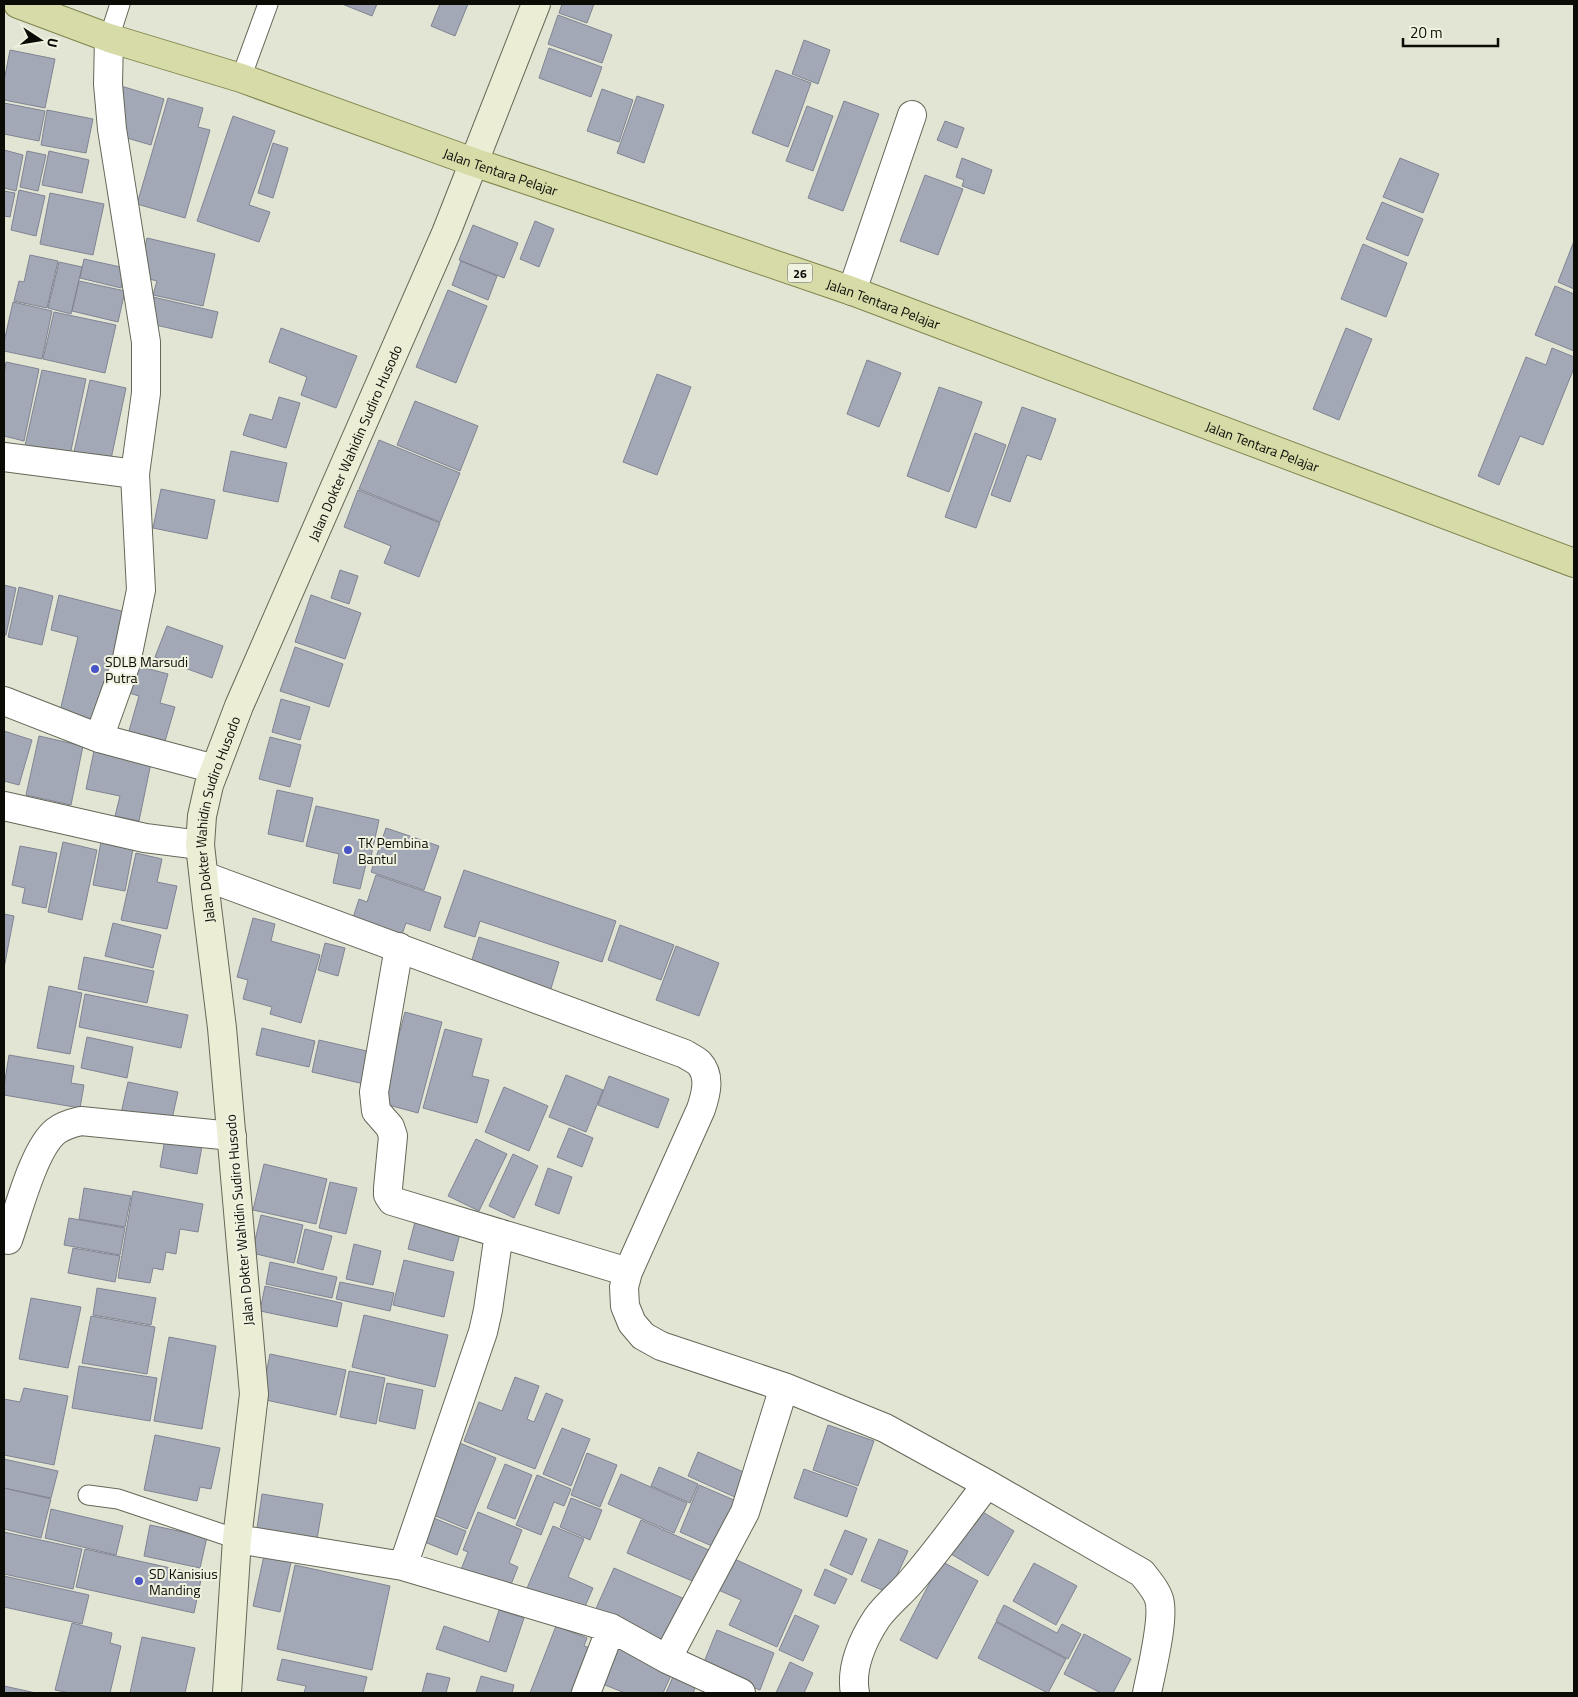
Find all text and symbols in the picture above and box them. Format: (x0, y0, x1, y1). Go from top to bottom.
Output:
north arrow (15, 15, 65, 65)
scale bar (1403, 15, 1498, 47)
text: 20 m (1410, 21, 1443, 44)
text: U (42, 36, 64, 49)
street label: Jalan Tentara Pelajar (440, 142, 561, 200)
road number: 26 (788, 264, 812, 282)
street label: Jalan Tentara Pelajar (824, 273, 944, 334)
street label: Jalan Dokter Wahidin Sudiro Husodo (302, 341, 406, 544)
street label: Jalan Tentara Pelajar (1203, 415, 1323, 477)
place label: SDLB Marsudi Putra (105, 651, 188, 688)
marker: SDLB Marsudi Putra (89, 663, 101, 675)
street label: Jalan Dokter Wahidin Sudiro Husodo (189, 713, 245, 924)
place label: TK Pembina Bantul (358, 832, 428, 869)
marker: TK Pembina Bantul (342, 844, 354, 856)
street label: Jalan Dokter Wahidin Sudiro Husodo (219, 1113, 259, 1327)
place label: SD Kanisius Manding (149, 1563, 218, 1600)
marker: SD Kanisius Manding (133, 1575, 145, 1587)

